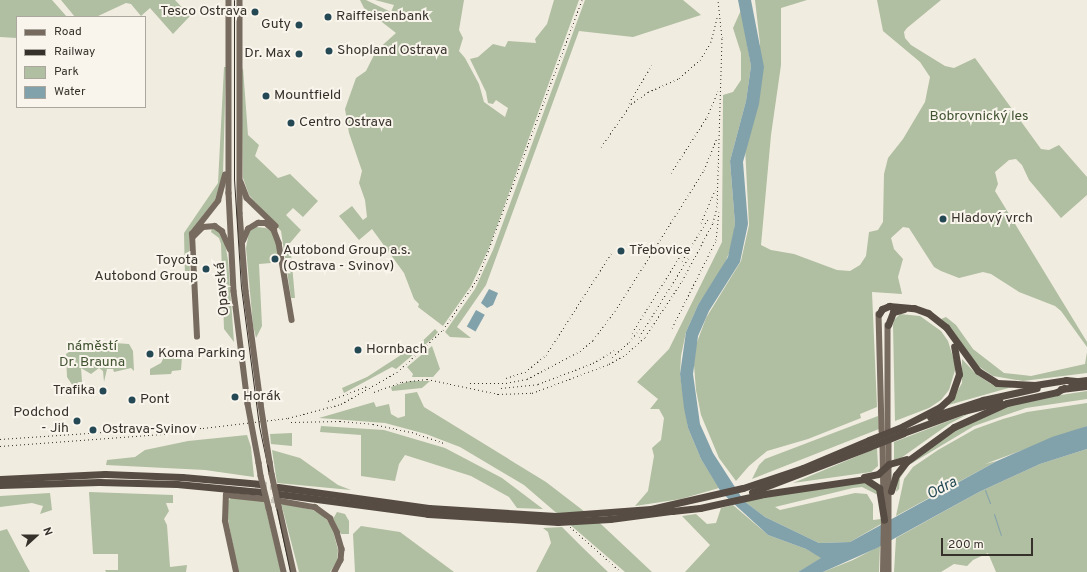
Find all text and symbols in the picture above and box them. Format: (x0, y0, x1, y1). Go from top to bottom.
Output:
place label: Tesco Ostrava (160, 4, 247, 20)
marker: Tesco Ostrava (250, 7, 260, 17)
place label: Raiffeisenbank (336, 9, 430, 25)
marker: Raiffeisenbank (323, 12, 333, 22)
legend (16, 16, 146, 108)
place label: Guty (261, 17, 291, 33)
marker: Guty (294, 20, 304, 30)
text: Road (54, 24, 82, 40)
place label: Shopland Ostrava (337, 43, 447, 59)
text: Railway (54, 44, 95, 60)
place label: Dr. Max (244, 46, 291, 62)
marker: Shopland Ostrava (324, 46, 334, 56)
marker: Dr. Max (294, 49, 304, 59)
text: Park (54, 64, 79, 80)
text: Water (54, 84, 86, 100)
place label: Mountfield (274, 88, 341, 104)
marker: Mountfield (261, 91, 271, 101)
park label: Bobrovnický les (929, 109, 1029, 125)
place label: Centro Ostrava (299, 115, 392, 131)
marker: Centro Ostrava (286, 118, 296, 128)
place label: Hladový vrch (951, 211, 1033, 227)
marker: Hladový vrch (938, 214, 948, 224)
place label: Autobond Group a.s. (Ostrava - Svinov) (283, 243, 410, 276)
place label: Třebovice (629, 243, 691, 259)
marker: Třebovice (616, 246, 626, 256)
place label: Toyota Autobond Group (94, 253, 198, 286)
marker: Autobond Group a.s. (Ostrava - Svinov) (270, 254, 280, 264)
street label: Opavská (212, 261, 234, 317)
marker: Toyota Autobond Group (201, 264, 211, 274)
park label: náměstí Dr. Brauna (59, 339, 125, 372)
place label: Hornbach (366, 342, 427, 358)
marker: Hornbach (353, 345, 363, 355)
place label: Koma Parking (158, 346, 246, 362)
marker: Koma Parking (145, 349, 155, 359)
place label: Trafika (53, 383, 95, 399)
marker: Trafika (98, 386, 108, 396)
place label: Horák (243, 389, 281, 405)
place label: Pont (140, 392, 170, 408)
marker: Horák (230, 392, 240, 402)
marker: Pont (127, 395, 137, 405)
place label: Podchod - Jih (13, 405, 69, 438)
marker: Podchod - Jih (72, 416, 82, 426)
place label: Ostrava-Svinov (102, 422, 197, 438)
marker: Ostrava-Svinov (87, 424, 99, 436)
water label: Odra (924, 474, 960, 504)
north arrow (16, 516, 56, 556)
text: N (39, 526, 55, 538)
scale bar (943, 530, 1035, 556)
text: 200 m (948, 537, 984, 553)

